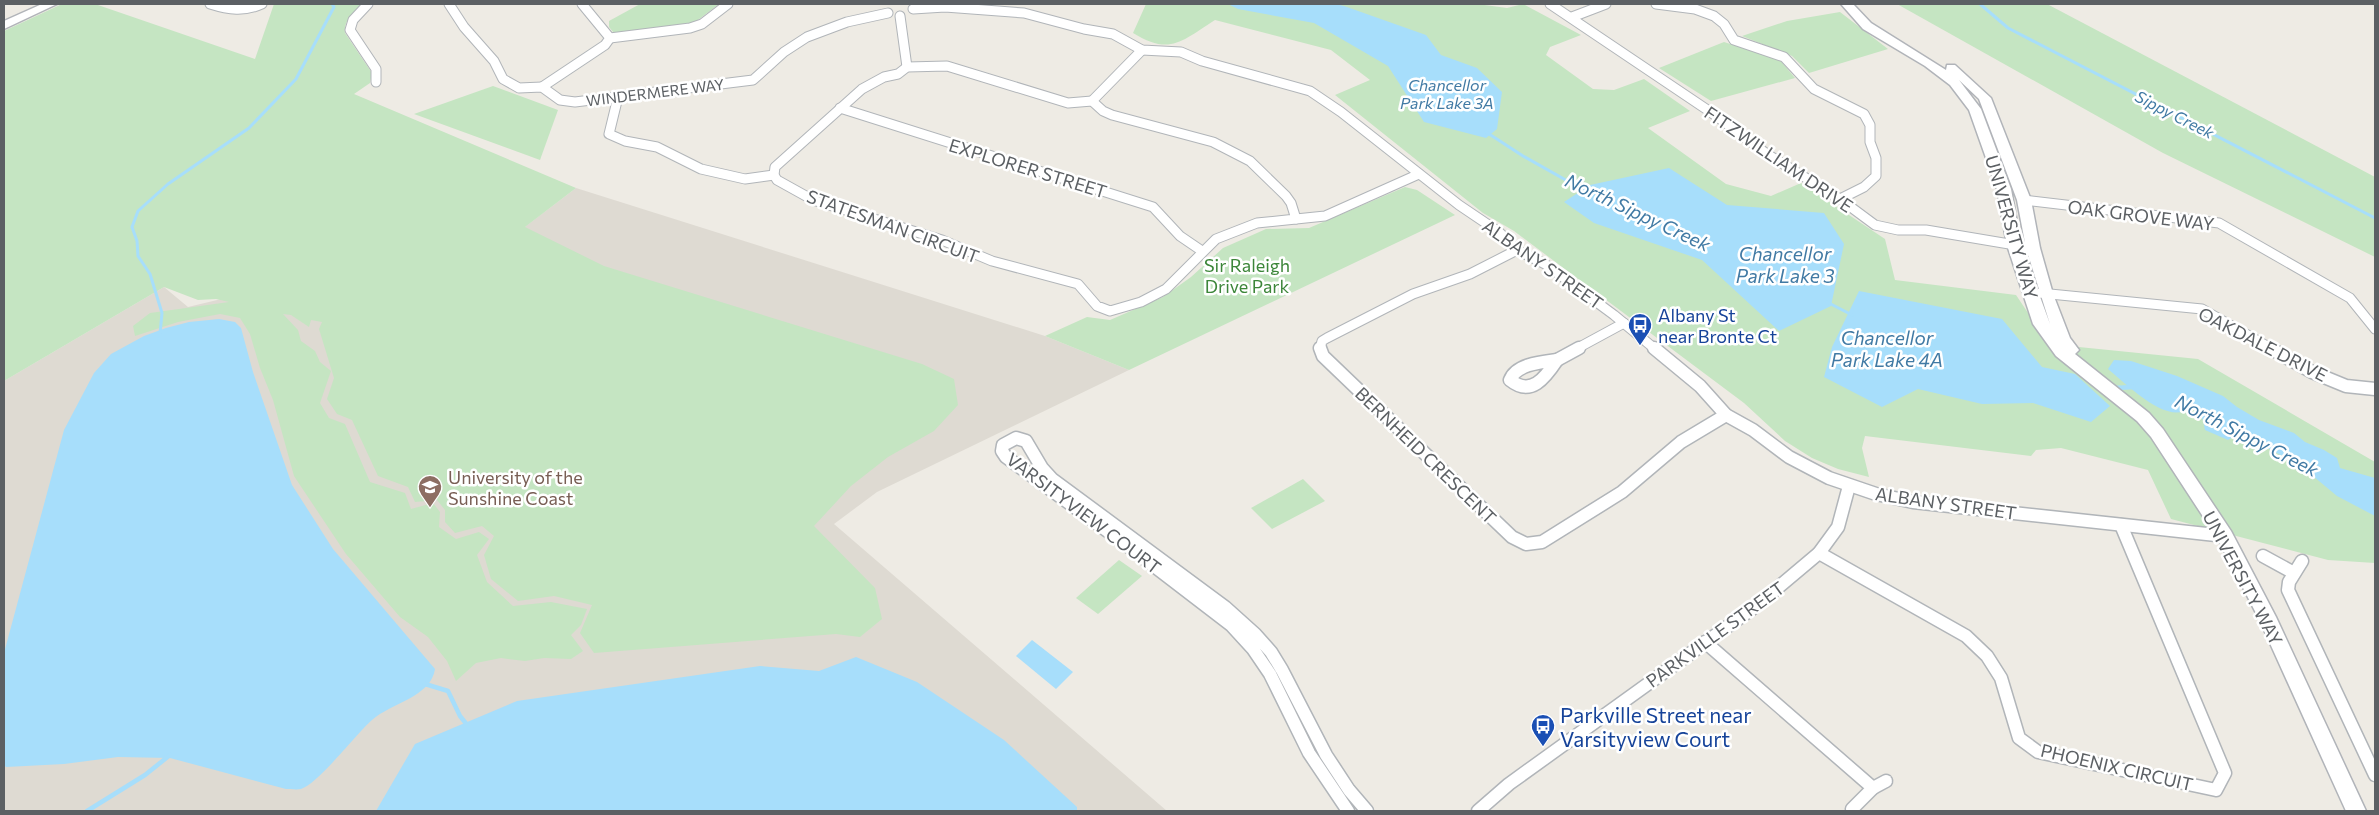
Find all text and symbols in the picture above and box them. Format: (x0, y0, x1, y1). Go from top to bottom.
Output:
street label: WINDERMERE WAY (585, 75, 725, 109)
water label: Chancellor Park Lake 3A (1400, 75, 1494, 112)
water label: Sippy Creek (2132, 86, 2218, 142)
street label: FITZWILLIAM DRIVE (1701, 101, 1857, 217)
street label: EXPLORER STREET (946, 134, 1110, 202)
street label: UNIVERSITY WAY (1981, 152, 2043, 302)
water label: North Sippy Creek (1562, 168, 1715, 256)
street label: STATESMAN CIRCUIT (804, 185, 982, 267)
street label: OAK GROVE WAY (2066, 195, 2216, 235)
street label: ALBANY STREET (1478, 214, 1608, 314)
water label: Chancellor Park Lake 3 (1736, 242, 1834, 287)
park label: Sir Raleigh Drive Park (1204, 254, 1290, 297)
street label: OAKDALE DRIVE (2195, 302, 2331, 386)
place label: Albany St near Bronte Ct (1658, 304, 1777, 347)
bus stop icon: Albany St near Bronte Ct (1627, 312, 1653, 346)
water label: Chancellor Park Lake 4A (1831, 326, 1943, 371)
street label: BERNHEID CRESCENT (1351, 382, 1501, 528)
water label: North Sippy Creek (2172, 389, 2323, 481)
street label: VARSITYVIEW COURT (1002, 448, 1166, 578)
place label: University of the Sunshine Coast (448, 466, 583, 509)
school or university icon: University of the Sunshine Coast (417, 474, 443, 508)
street label: ALBANY STREET (1874, 482, 2018, 524)
street label: UNIVERSITY WAY (2198, 507, 2288, 649)
street label: PARKVILLE STREET (1641, 576, 1789, 692)
place label: Parkville Street near Varsityview Court (1560, 702, 1752, 751)
bus stop icon: Parkville Street near Varsityview Court (1530, 713, 1556, 747)
street label: PHOENIX CIRCUIT (2039, 739, 2195, 795)

